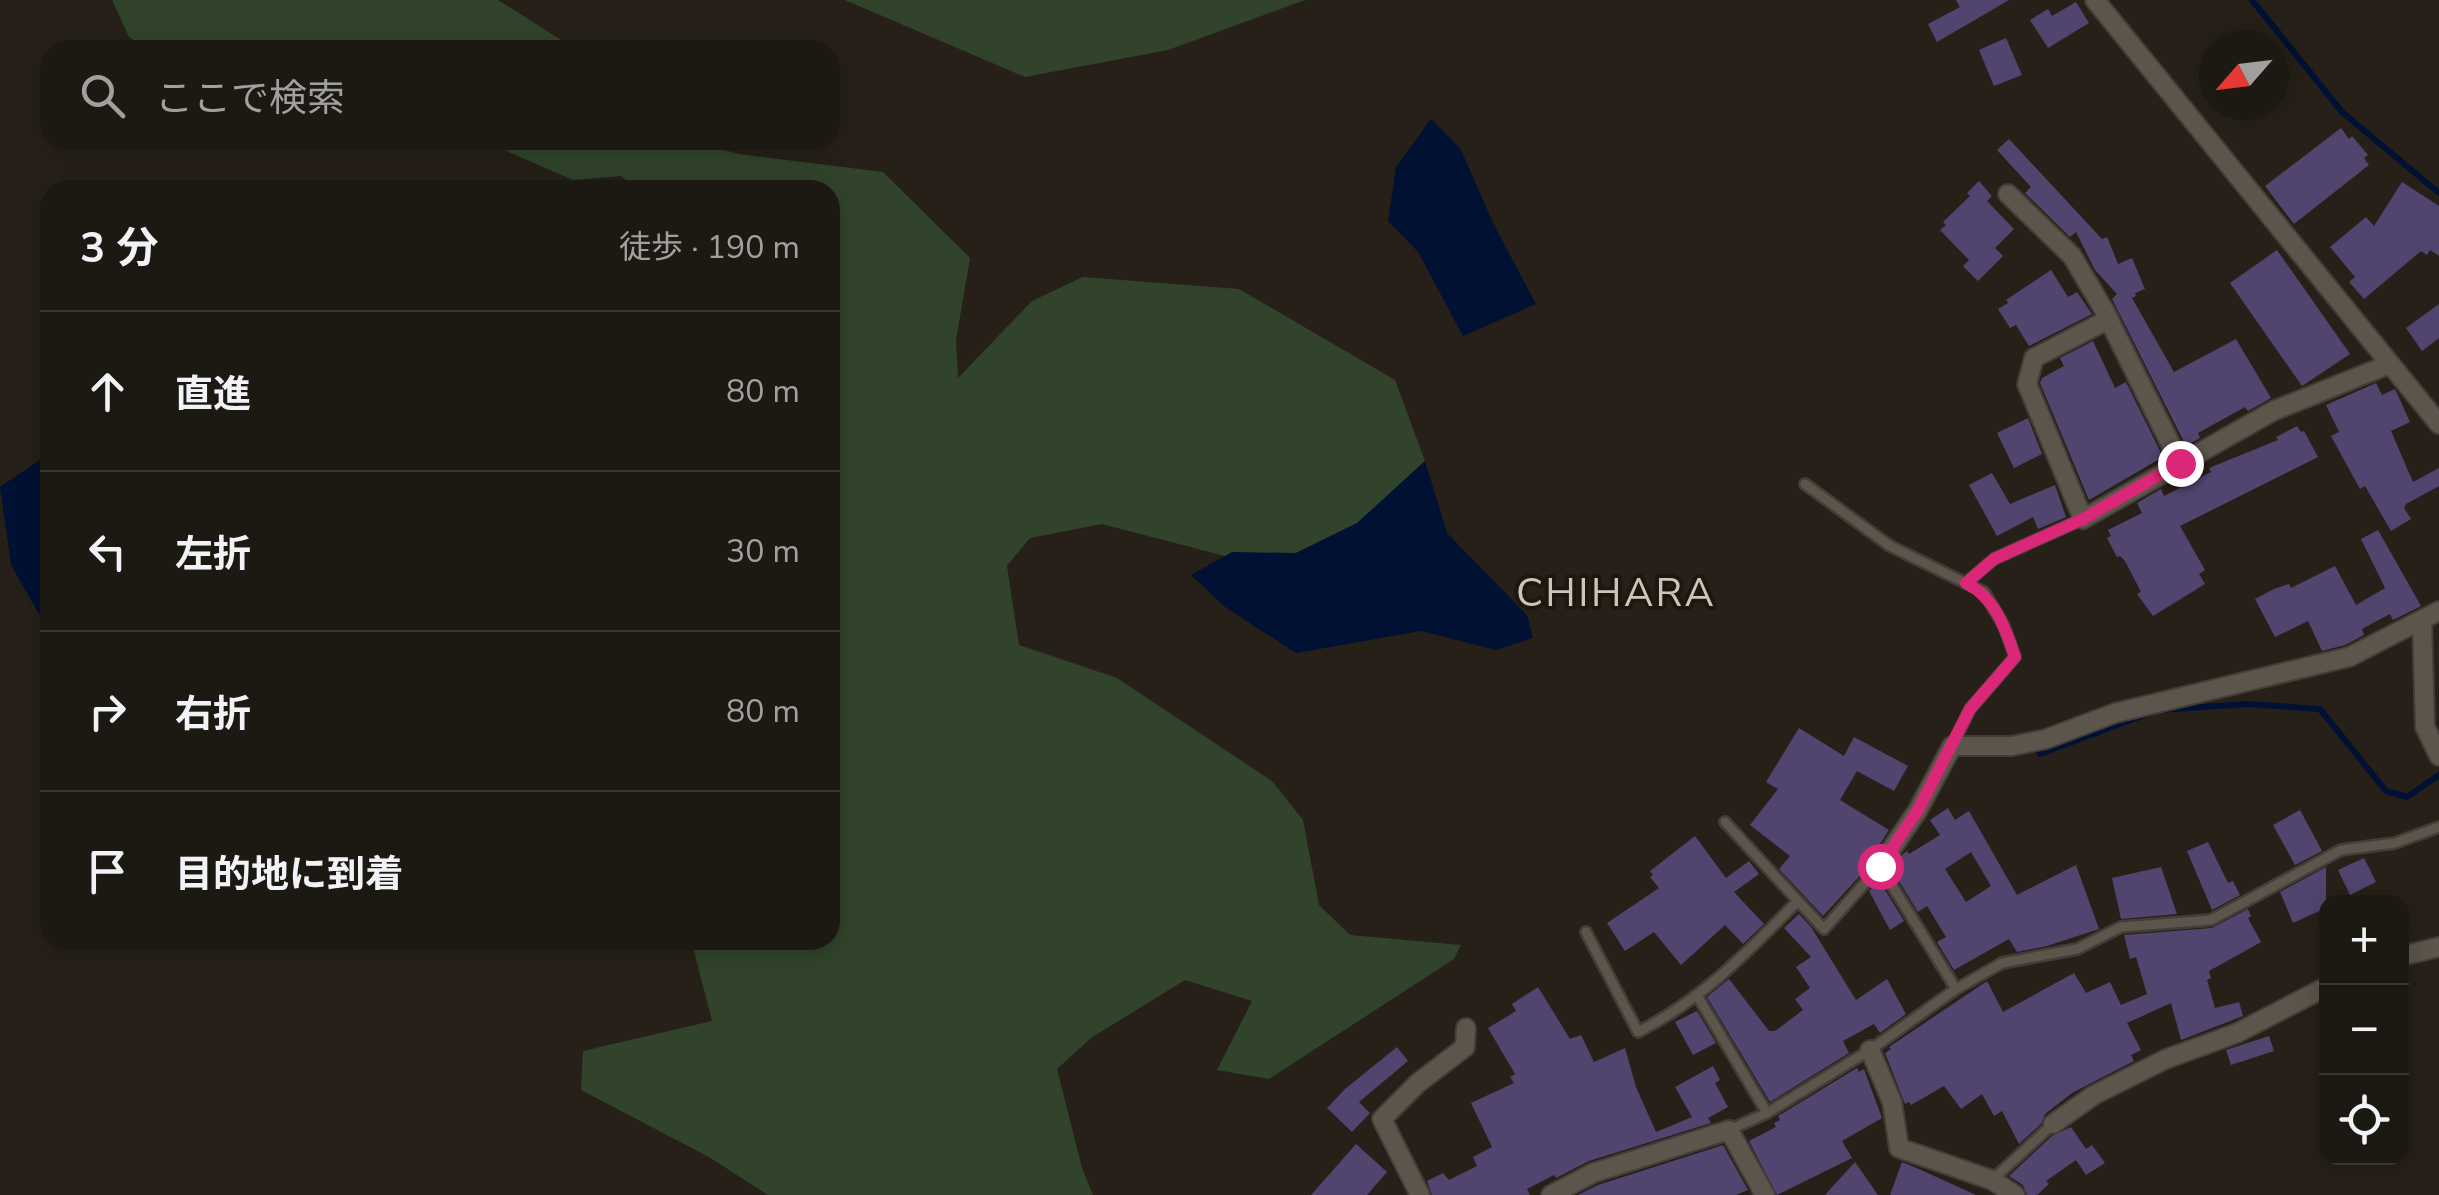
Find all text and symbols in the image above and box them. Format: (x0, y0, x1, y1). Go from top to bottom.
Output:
north arrow (2199, 30, 2289, 120)
search box (40, 40, 840, 150)
icon: search (75, 68, 130, 123)
text: ここで検索 (155, 73, 345, 124)
text: 3 分 (80, 220, 159, 277)
text: 徒歩 · 190 m (619, 226, 800, 269)
icon: ahead (80, 364, 135, 419)
text: 直進 (175, 369, 251, 420)
text: 80 m (726, 370, 800, 413)
route end (2158, 441, 2204, 487)
icon: left (80, 524, 135, 579)
text: 左折 (175, 529, 251, 580)
text: 30 m (726, 530, 800, 573)
district label: CHIHARA (1516, 566, 1716, 620)
icon: right (80, 684, 135, 739)
text: 右折 (175, 689, 251, 740)
text: 80 m (726, 690, 800, 733)
icon: arrive (80, 844, 135, 899)
route start (1858, 844, 1904, 890)
text: 目的地に到着 (175, 849, 403, 900)
map controls (2319, 895, 2409, 1165)
button: + (2319, 895, 2409, 985)
button: − (2319, 985, 2409, 1075)
button: locate (2319, 1075, 2409, 1165)

